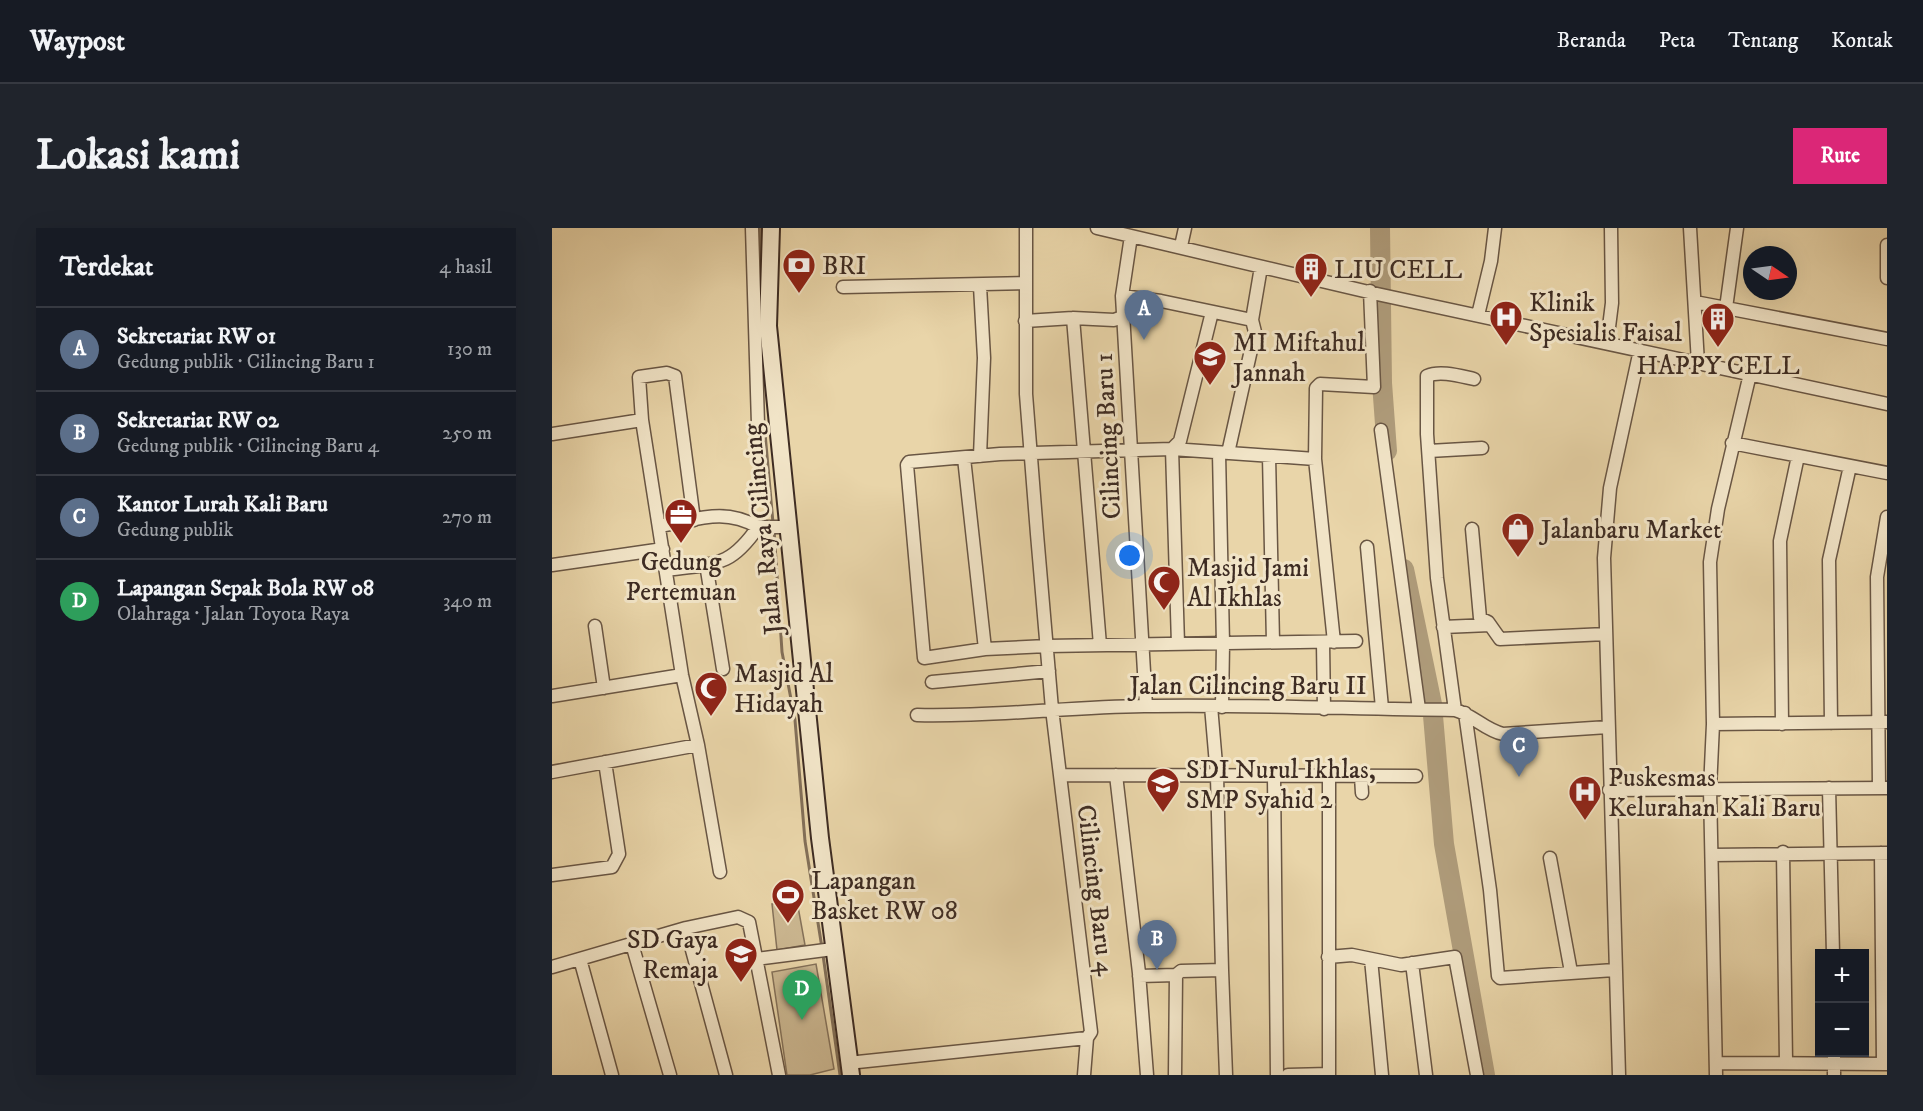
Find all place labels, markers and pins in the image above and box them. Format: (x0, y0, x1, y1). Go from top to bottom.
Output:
bank icon: BRI (781, 247, 817, 294)
place label: BRI (822, 250, 866, 283)
building icon: LIU CELL (1293, 251, 1329, 298)
place label: LIU CELL (1334, 254, 1463, 287)
place label: Klinik Spesialis Faisal (1529, 287, 1682, 350)
pin: A (1124, 291, 1164, 340)
hospital icon: Klinik Spesialis Faisal (1488, 299, 1524, 346)
building icon: HAPPY CELL (1700, 301, 1736, 348)
place label: MI Miftahul Jannah (1231, 327, 1365, 390)
school or university icon: MI Miftahul Jannah (1192, 339, 1228, 386)
place label: HAPPY CELL (1636, 350, 1800, 383)
office icon: Gedung Pertemuan (663, 497, 699, 544)
shop icon: Jalanbaru Market (1500, 511, 1536, 558)
place label: Jalanbaru Market (1539, 514, 1721, 547)
place label: Gedung Pertemuan (626, 546, 737, 609)
place label: Masjid Jami Al Ikhlas (1187, 552, 1309, 615)
mosque icon: Masjid Jami Al Ikhlas (1146, 564, 1182, 611)
place label: Masjid Al Hidayah (734, 658, 833, 721)
mosque icon: Masjid Al Hidayah (693, 670, 729, 717)
pin: C (1500, 728, 1538, 777)
place label: SDI Nurul Ikhlas, SMP Syahid 2 (1186, 754, 1376, 817)
place label: Puskesmas Kelurahan Kali Baru (1608, 762, 1821, 825)
school or university icon: SDI Nurul Ikhlas, SMP Syahid 2 (1145, 766, 1181, 813)
hospital icon: Puskesmas Kelurahan Kali Baru (1567, 774, 1603, 821)
place label: Lapangan Basket RW 08 (811, 865, 958, 928)
sports icon: Lapangan Basket RW 08 (770, 877, 806, 924)
pin: B (1138, 920, 1176, 970)
place label: SD Gaya Remaja (627, 924, 718, 987)
school or university icon: SD Gaya Remaja (723, 936, 759, 983)
pin: D (782, 970, 822, 1020)

